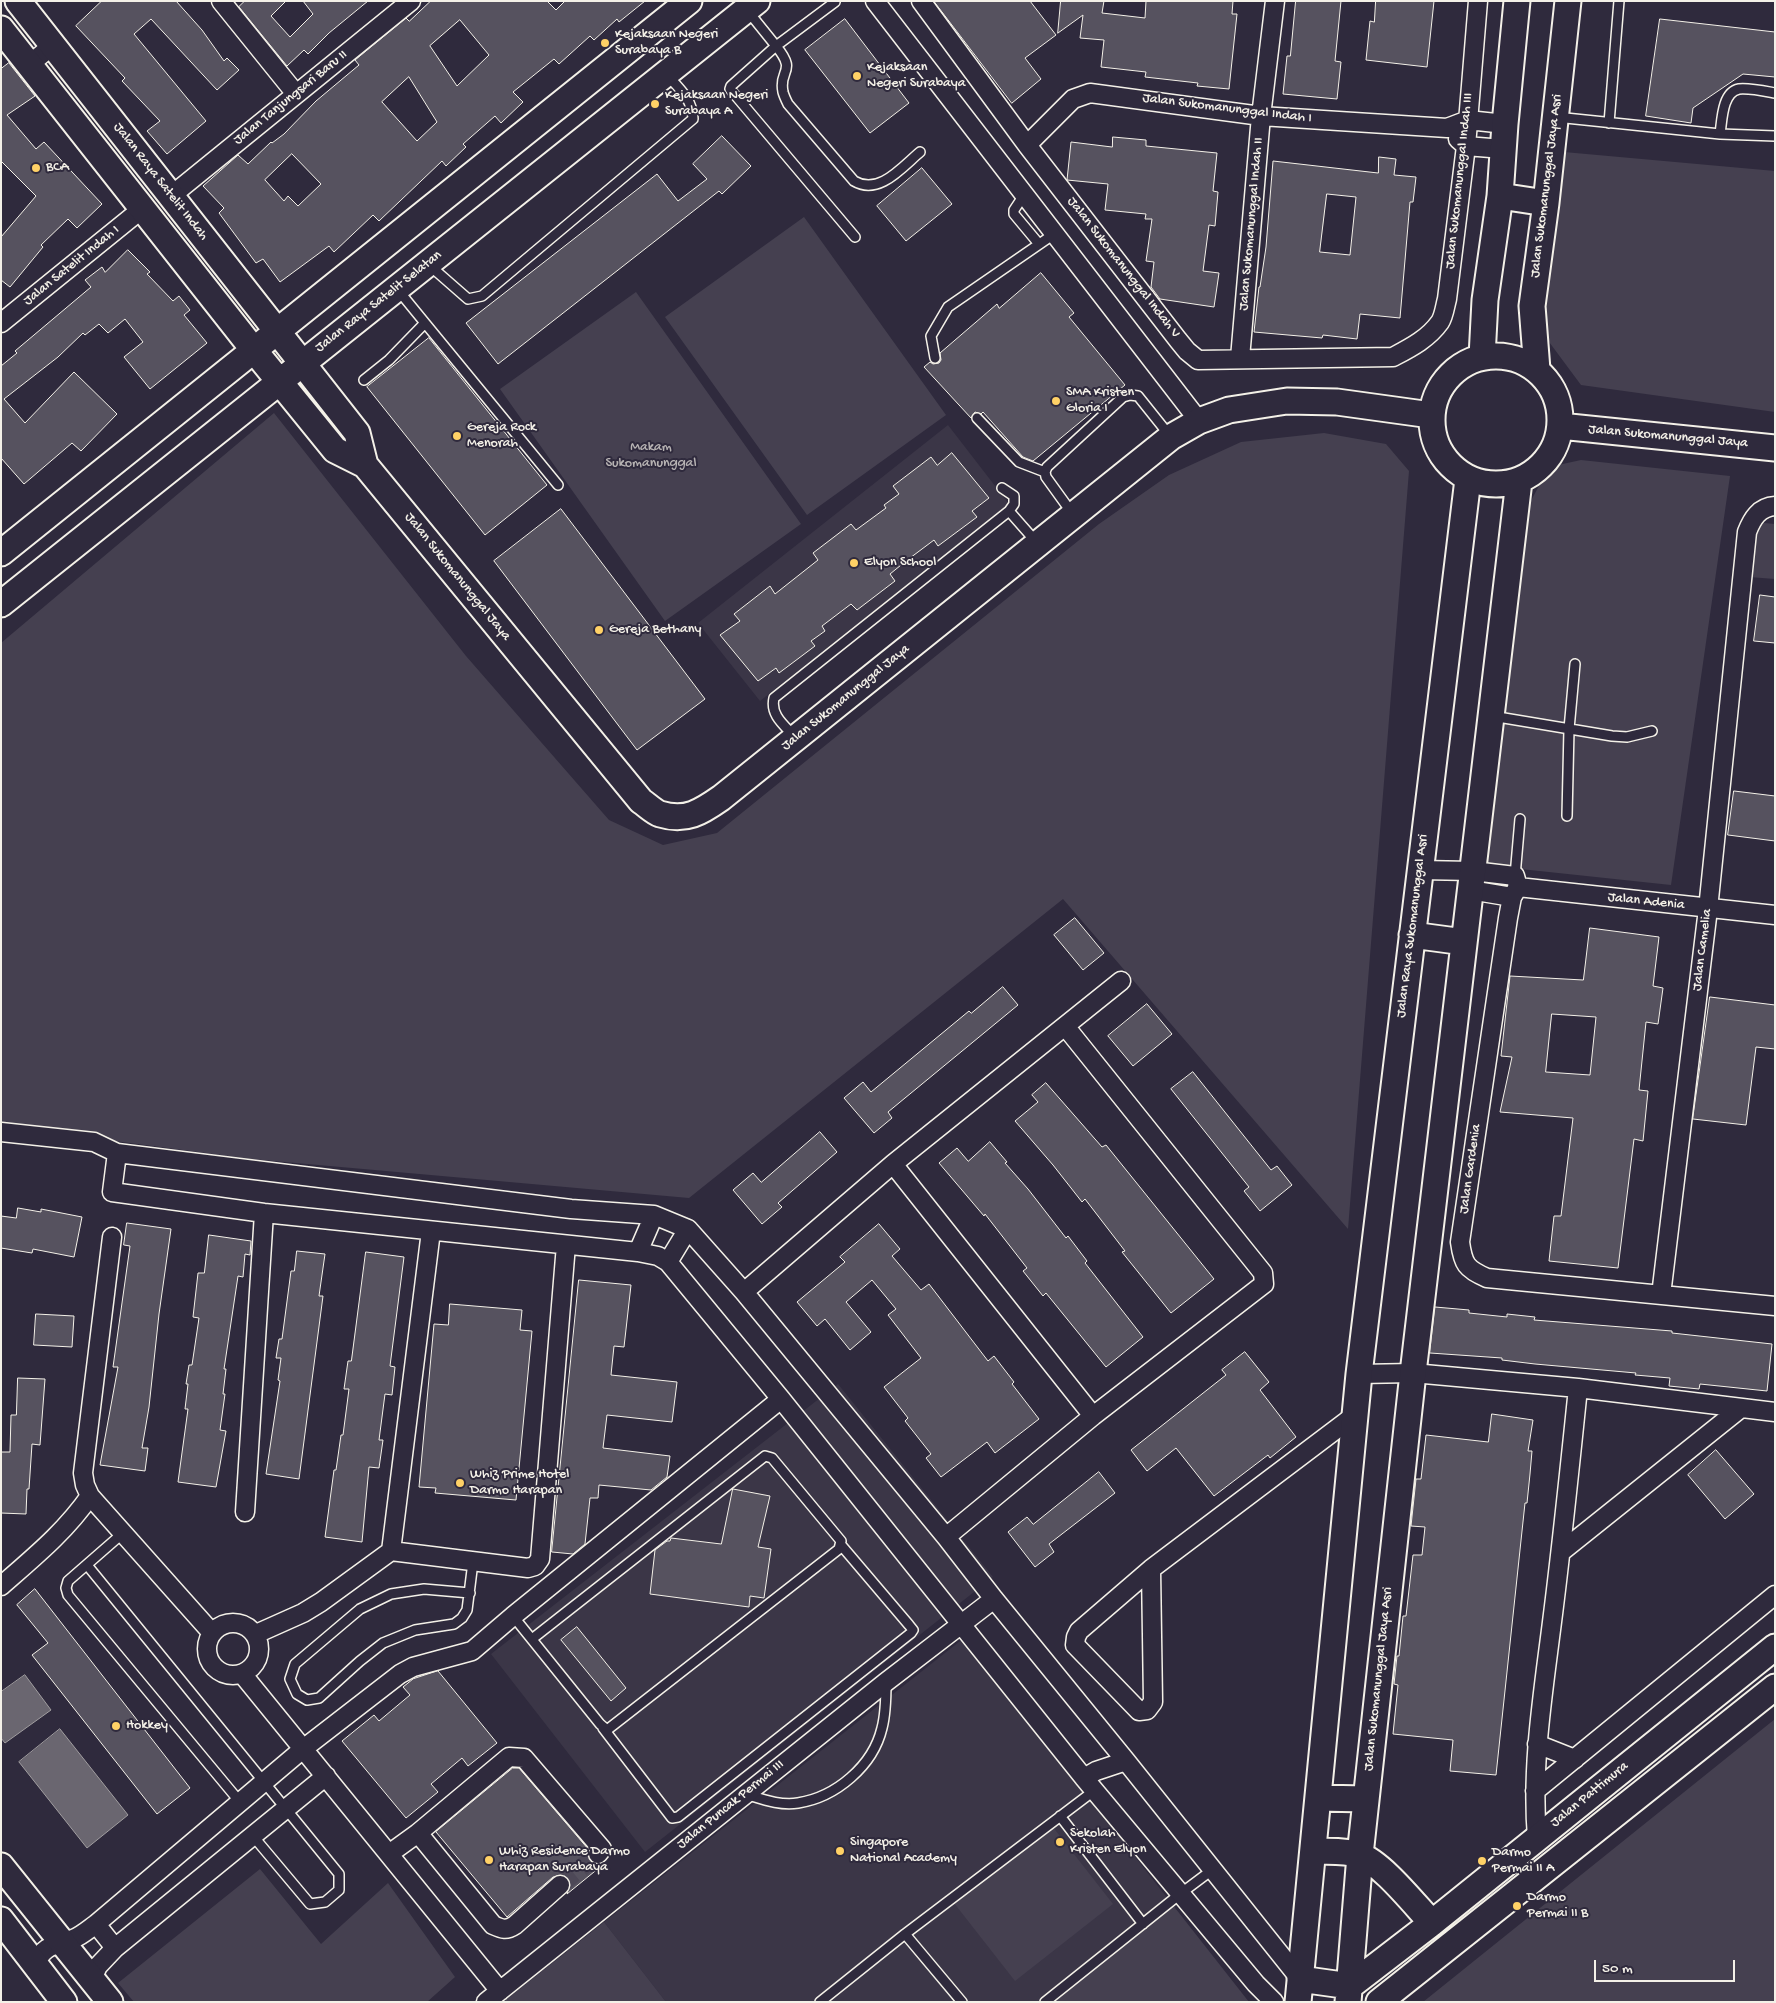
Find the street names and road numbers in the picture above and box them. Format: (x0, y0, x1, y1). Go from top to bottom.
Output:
street label: Jalan Tanjungsari Baru II (231, 47, 351, 149)
street label: Jalan Sukomanunggal Indah I (1141, 90, 1313, 128)
street label: Jalan Sukomanunggal Indah III (1442, 92, 1478, 270)
street label: Jalan Sukomanunggal Jaya Asri (1527, 93, 1567, 279)
street label: Jalan Raya Satelit Indah (109, 120, 211, 244)
street label: Jalan Sukomanunggal Indah II (1236, 137, 1268, 311)
street label: Jalan Sukomanunggal Indah V (1063, 194, 1183, 342)
street label: Jalan Satelit Indah I (21, 222, 123, 310)
street label: Jalan Raya Satelit Selatan (312, 247, 446, 357)
street label: Jalan Sukomanunggal Jaya (1588, 422, 1748, 452)
street label: Jalan Sukomanunggal Jaya (400, 509, 514, 645)
street label: Jalan Sukomanunggal Jaya (778, 641, 914, 755)
street label: Jalan Raya Sukomanunggal Asri (1393, 833, 1433, 1019)
street label: Jalan Adenia (1607, 890, 1685, 914)
street label: Jalan Camelia (1690, 908, 1716, 992)
street label: Jalan Gardenia (1456, 1123, 1486, 1215)
street label: Jalan Sukomanunggal Jaya Asri (1361, 1586, 1397, 1772)
street label: Jalan Puncak Permai III (674, 1757, 788, 1853)
street label: Jalan Pattimura (1548, 1759, 1632, 1831)

